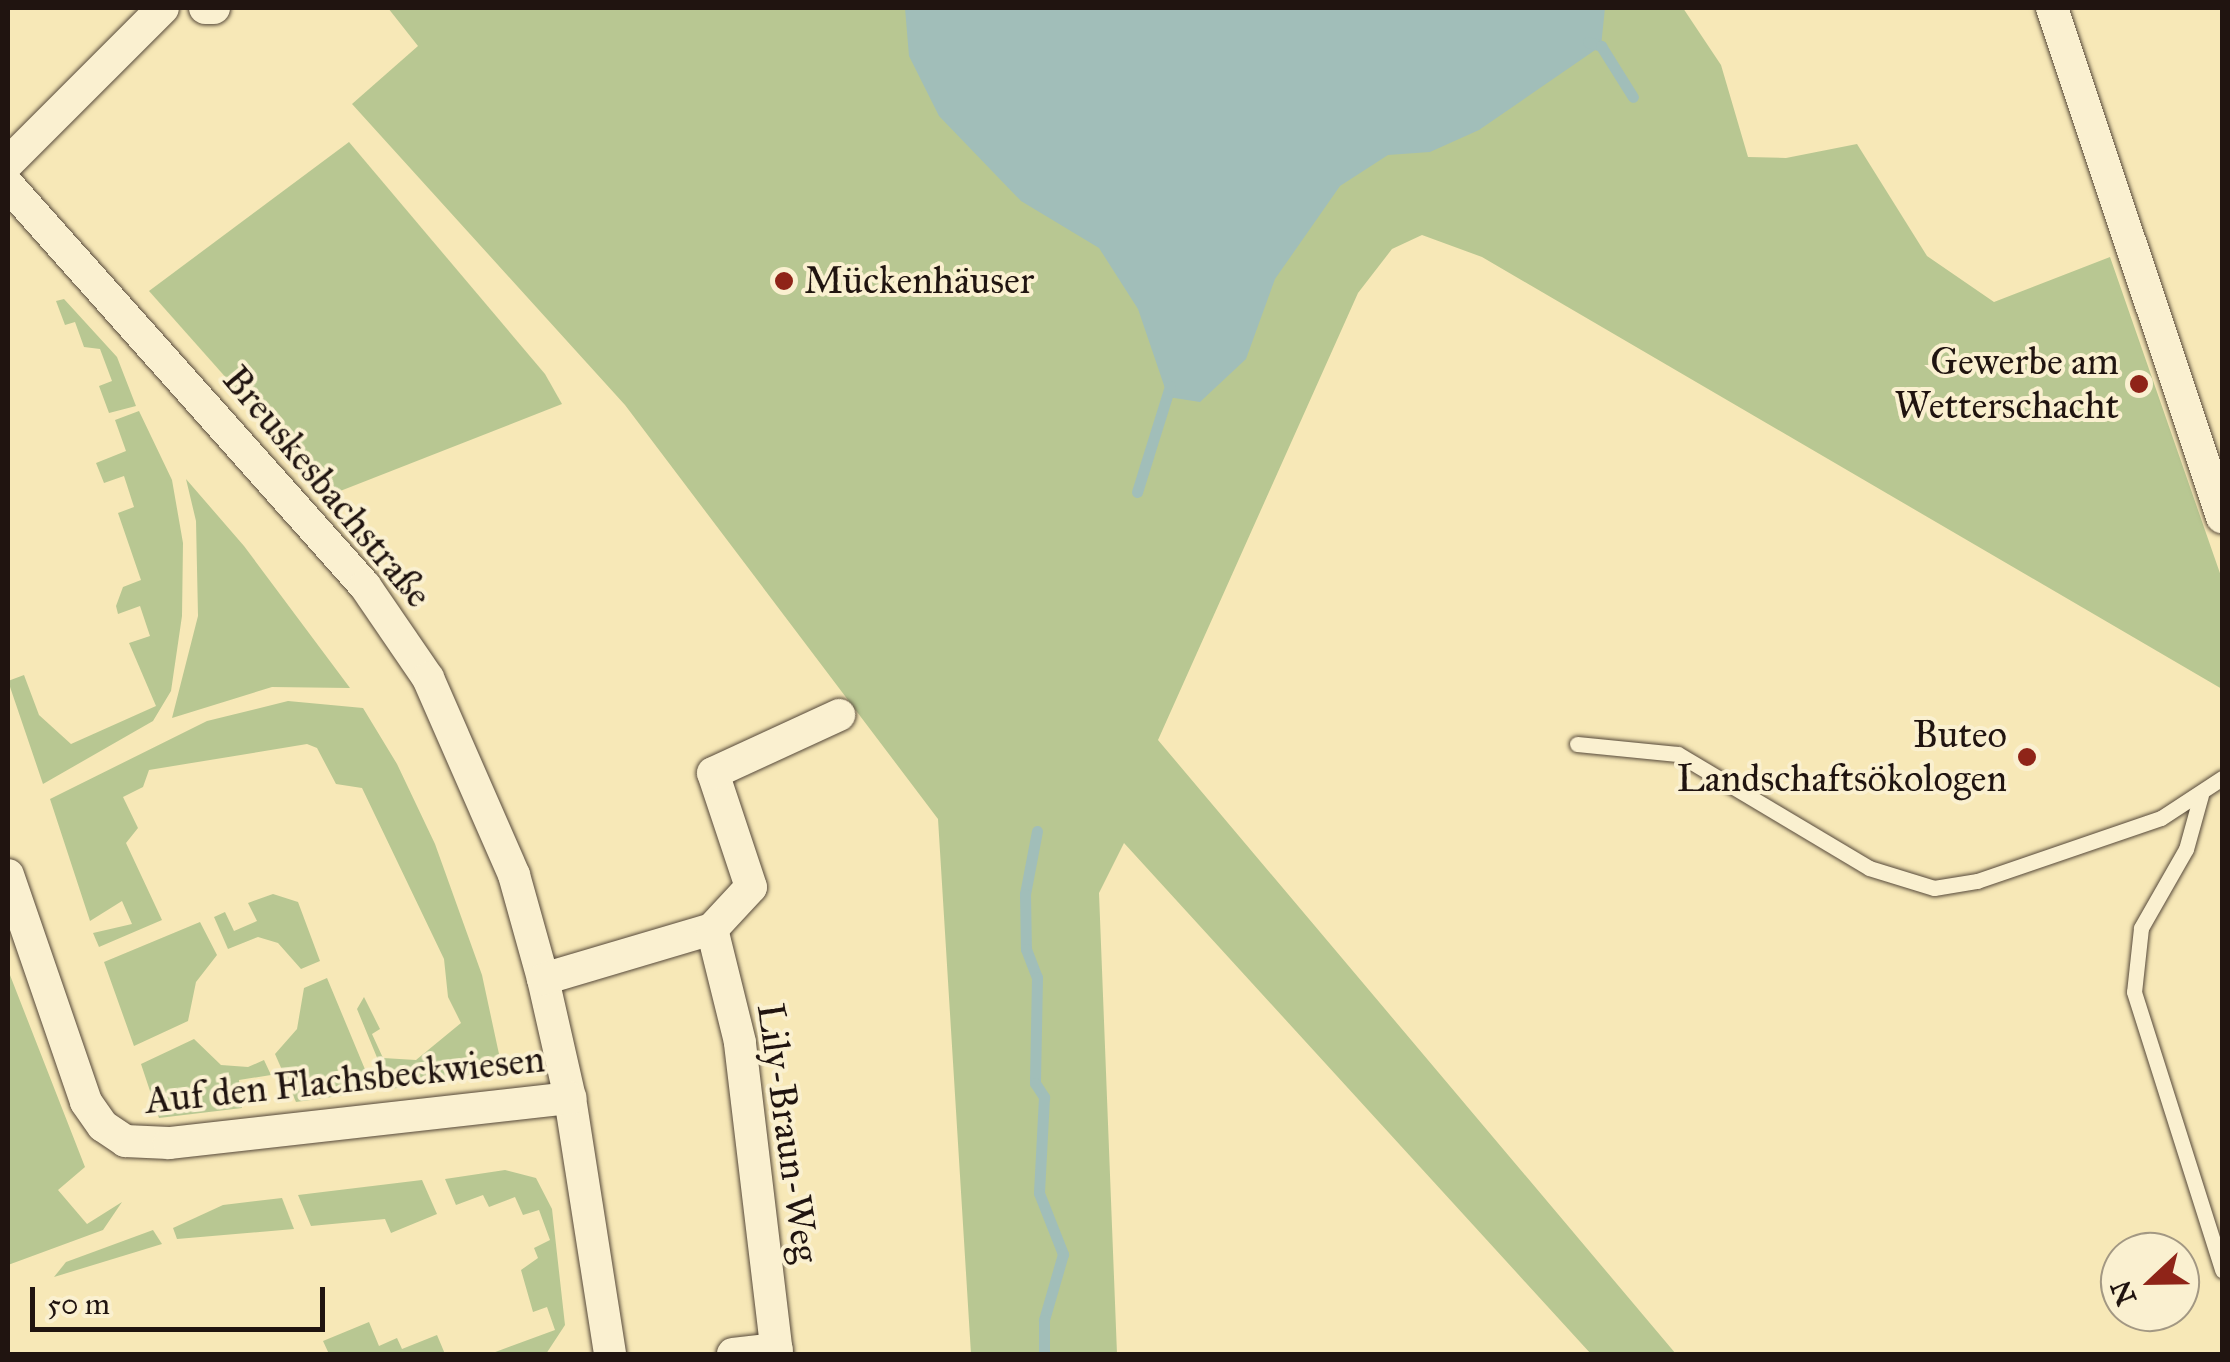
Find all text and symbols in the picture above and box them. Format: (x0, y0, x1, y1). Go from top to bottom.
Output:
place label: Mückenhäuser (804, 258, 1034, 304)
marker: Mückenhäuser (773, 270, 795, 292)
place label: Gewerbe am Wetterschacht (1894, 339, 2119, 428)
street label: Breuskesbachstraße (213, 357, 441, 617)
marker: Gewerbe am Wetterschacht (2128, 373, 2150, 395)
place label: Buteo Landschaftsökologen (1677, 712, 2007, 802)
marker: Buteo Landschaftsökologen (2016, 746, 2038, 768)
street label: Lily-Braun-Weg (747, 1000, 829, 1266)
street label: Auf den Flachsbeckwiesen (143, 1036, 547, 1124)
north arrow (2100, 1232, 2200, 1332)
scale bar (35, 1267, 330, 1329)
text: N (2103, 1275, 2144, 1310)
text: 50 m (47, 1286, 110, 1322)

